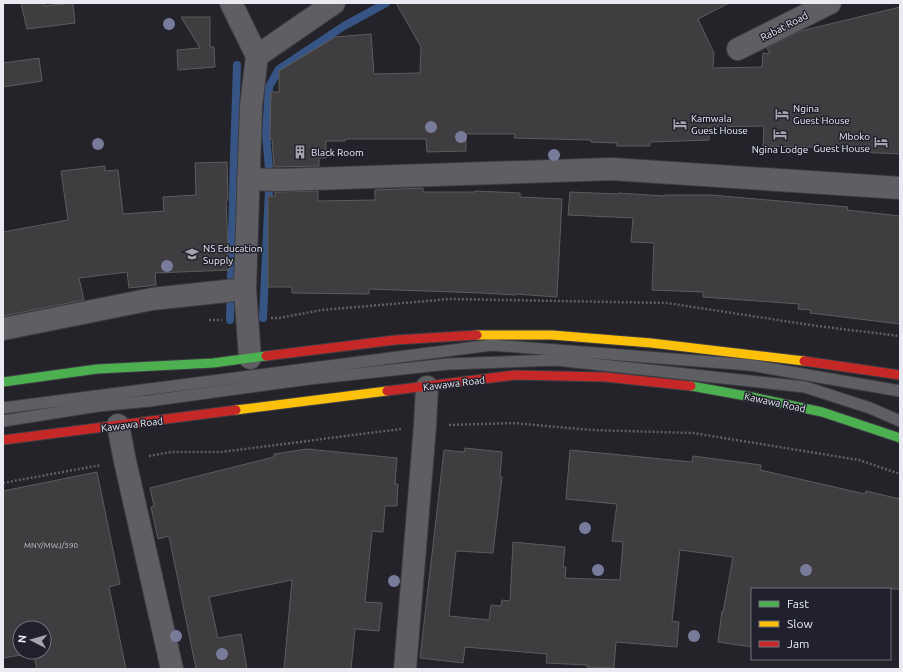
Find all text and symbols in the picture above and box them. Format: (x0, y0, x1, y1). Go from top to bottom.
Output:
street label: Rabat Road (759, 10, 810, 43)
place label: Ngina Guest House (793, 103, 850, 126)
hotel icon: Ngina Guest House (774, 106, 790, 122)
place label: Kamwala Guest House (691, 113, 748, 136)
hotel icon: Kamwala Guest House (672, 116, 688, 132)
hotel icon: Ngina Lodge (772, 126, 788, 142)
place label: Mboko Guest House (813, 131, 870, 154)
hotel icon: Mboko Guest House (873, 134, 889, 150)
building icon: Black Room (292, 144, 308, 160)
place label: Ngina Lodge (752, 144, 808, 155)
place label: Black Room (311, 147, 364, 158)
place label: NS Education Supply (203, 243, 262, 266)
school or university icon: NS Education Supply (184, 246, 200, 262)
street label: Kawawa Road (422, 374, 486, 393)
street label: Kawawa Road (743, 391, 807, 414)
street label: Kawawa Road (100, 415, 164, 434)
house number: MNY/MWJ/590 (24, 541, 78, 550)
legend (751, 588, 891, 660)
text: Fast (787, 597, 809, 610)
text: Slow (787, 617, 813, 630)
north arrow (12, 620, 52, 660)
text: N (16, 634, 28, 644)
text: Jam (787, 637, 809, 650)

